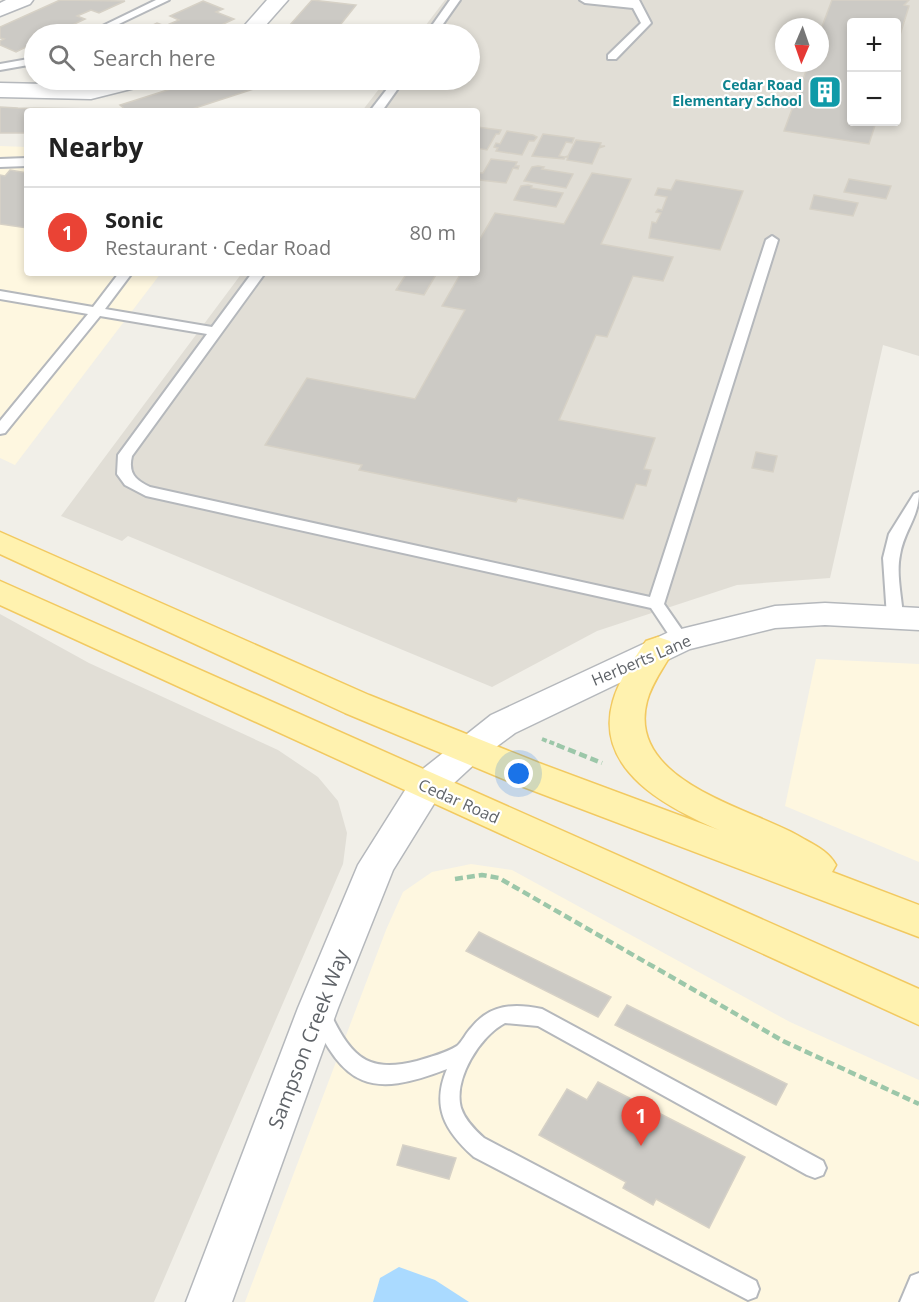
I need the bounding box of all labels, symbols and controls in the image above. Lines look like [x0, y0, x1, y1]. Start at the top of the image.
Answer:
north arrow [775, 18, 829, 72]
map controls [847, 18, 901, 126]
button: + [847, 18, 901, 72]
search box [24, 24, 480, 90]
icon: search [45, 41, 78, 74]
text: Search here [93, 42, 216, 72]
button: − [847, 72, 901, 126]
building icon: Cedar Road Elementary School [807, 74, 843, 110]
place label: Cedar Road Elementary School [672, 75, 802, 110]
text: Nearby [48, 129, 143, 165]
text: Sonic [105, 204, 163, 234]
text: 1 [62, 219, 73, 246]
text: 80 m [409, 219, 456, 246]
text: Restaurant · Cedar Road [105, 234, 331, 261]
street label: Herberts Lane [588, 629, 694, 691]
your location [504, 759, 533, 788]
street label: Cedar Road [415, 773, 503, 829]
street label: Sampson Creek Way [261, 944, 355, 1133]
pin: 1 [622, 1096, 660, 1146]

